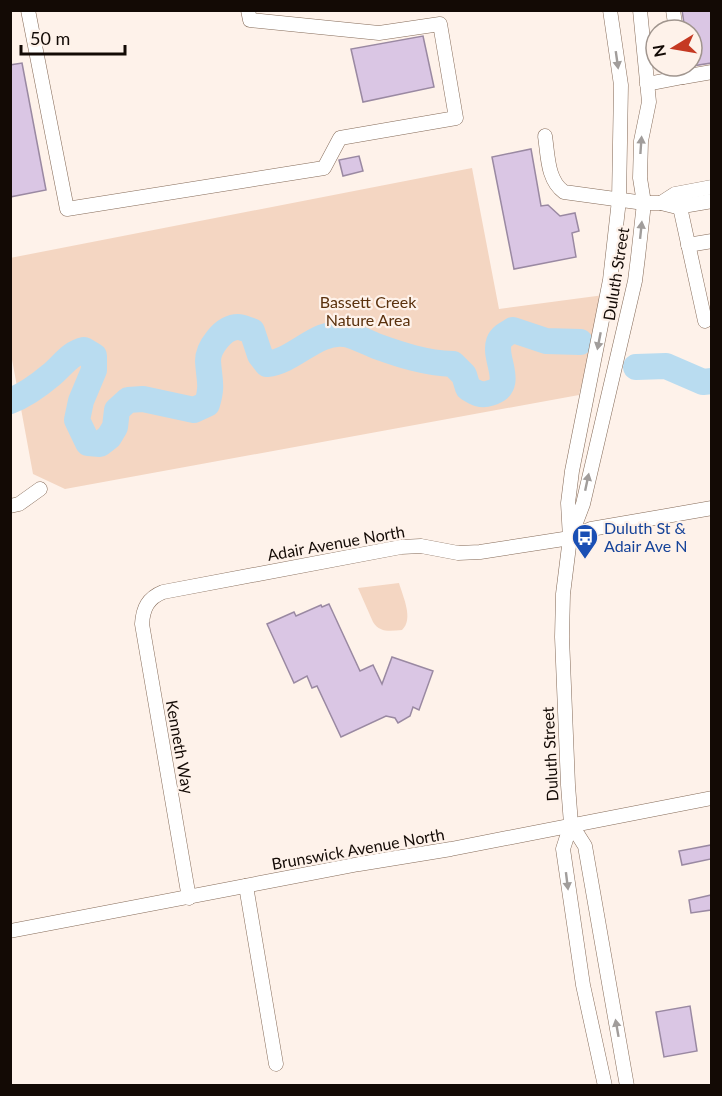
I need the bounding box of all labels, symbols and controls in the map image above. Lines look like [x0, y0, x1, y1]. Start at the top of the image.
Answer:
scale bar [21, 18, 124, 56]
north arrow [644, 18, 704, 78]
text: 50 m [30, 27, 70, 49]
text: N [648, 43, 669, 59]
one-way arrow [613, 51, 622, 70]
one-way arrow [637, 135, 646, 154]
one-way arrow [636, 221, 645, 240]
street label: Duluth Street [599, 225, 632, 322]
park label: Bassett Creek Nature Area [320, 292, 417, 329]
one-way arrow [594, 331, 603, 350]
one-way arrow [583, 473, 592, 492]
place label: Duluth St & Adair Ave N [604, 518, 687, 555]
street label: Adair Avenue North [266, 521, 406, 564]
bus stop icon: Duluth St & Adair Ave N [570, 522, 600, 560]
street label: Kenneth Way [163, 699, 198, 796]
street label: Duluth Street [538, 706, 561, 802]
street label: Brunswick Avenue North [270, 824, 446, 873]
one-way arrow [562, 871, 571, 890]
one-way arrow [613, 1018, 622, 1037]

